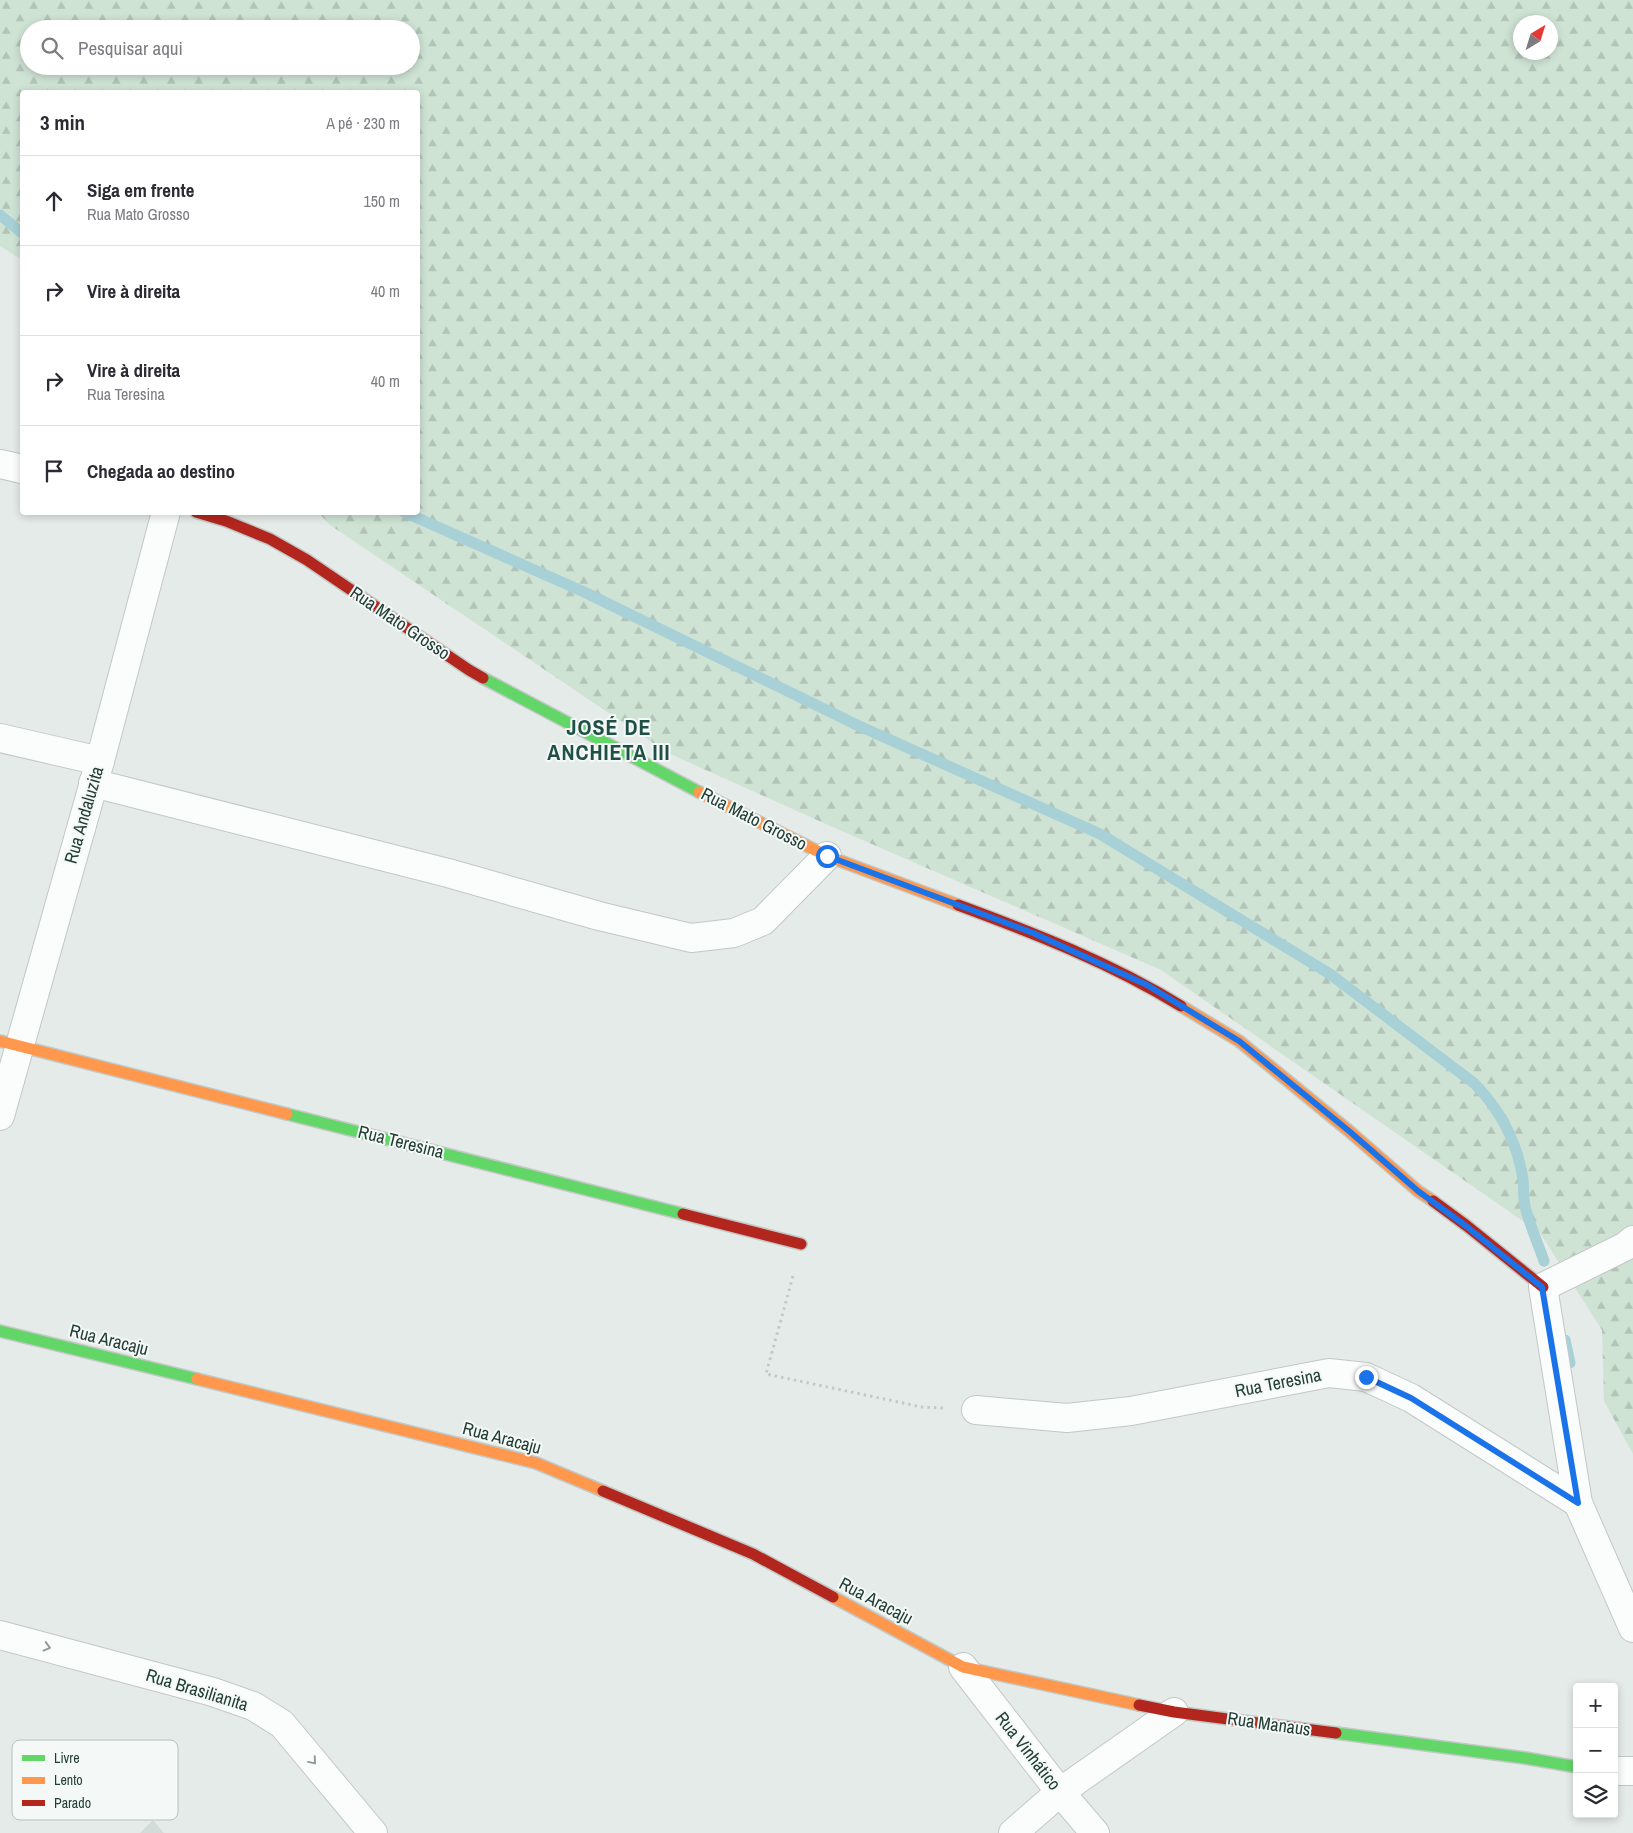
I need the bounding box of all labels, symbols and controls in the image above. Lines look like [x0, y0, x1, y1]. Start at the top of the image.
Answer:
north arrow [1513, 15, 1558, 60]
search box [20, 20, 420, 75]
icon: search [38, 34, 66, 62]
text: Pesquisar aqui [78, 35, 183, 61]
text: 3 min [40, 108, 85, 137]
text: A pé · 230 m [326, 112, 400, 134]
text: Siga em frente [87, 177, 194, 203]
icon: ahead [40, 187, 68, 215]
text: 150 m [364, 190, 400, 212]
text: Rua Mato Grosso [87, 203, 190, 225]
icon: right [40, 277, 68, 305]
text: Vire à direita [87, 278, 180, 304]
text: 40 m [371, 280, 400, 302]
text: Vire à direita [87, 357, 180, 383]
icon: right [40, 367, 68, 395]
text: 40 m [371, 370, 400, 392]
text: Rua Teresina [87, 383, 165, 405]
icon: arrive [40, 457, 68, 485]
text: Chegada ao destino [87, 458, 235, 484]
street label: Rua Mato Grosso [345, 580, 455, 665]
district label: JOSÉ DE ANCHIETA III [547, 712, 671, 767]
street label: Rua Andaluzita [58, 763, 109, 866]
street label: Rua Mato Grosso [697, 781, 811, 856]
route start [816, 845, 839, 868]
street label: Rua Teresina [356, 1119, 447, 1164]
street label: Rua Aracaju [67, 1318, 151, 1361]
street label: Rua Teresina [1233, 1362, 1323, 1403]
route end [1355, 1366, 1378, 1389]
street label: Rua Aracaju [460, 1415, 544, 1460]
street label: Rua Aracaju [835, 1571, 918, 1630]
one-way arrow [43, 1642, 51, 1652]
street label: Rua Brasilianita [143, 1662, 251, 1717]
map controls [1573, 1683, 1618, 1818]
button: + [1573, 1683, 1618, 1728]
street label: Rua Manaus [1226, 1705, 1312, 1742]
street label: Rua Vinhático [990, 1706, 1067, 1795]
button: − [1573, 1728, 1618, 1773]
legend [12, 1740, 178, 1820]
text: Livre [54, 1749, 80, 1767]
one-way arrow [307, 1756, 316, 1765]
text: Lento [54, 1771, 83, 1789]
button: layers [1573, 1773, 1618, 1818]
text: Parado [54, 1794, 91, 1812]

